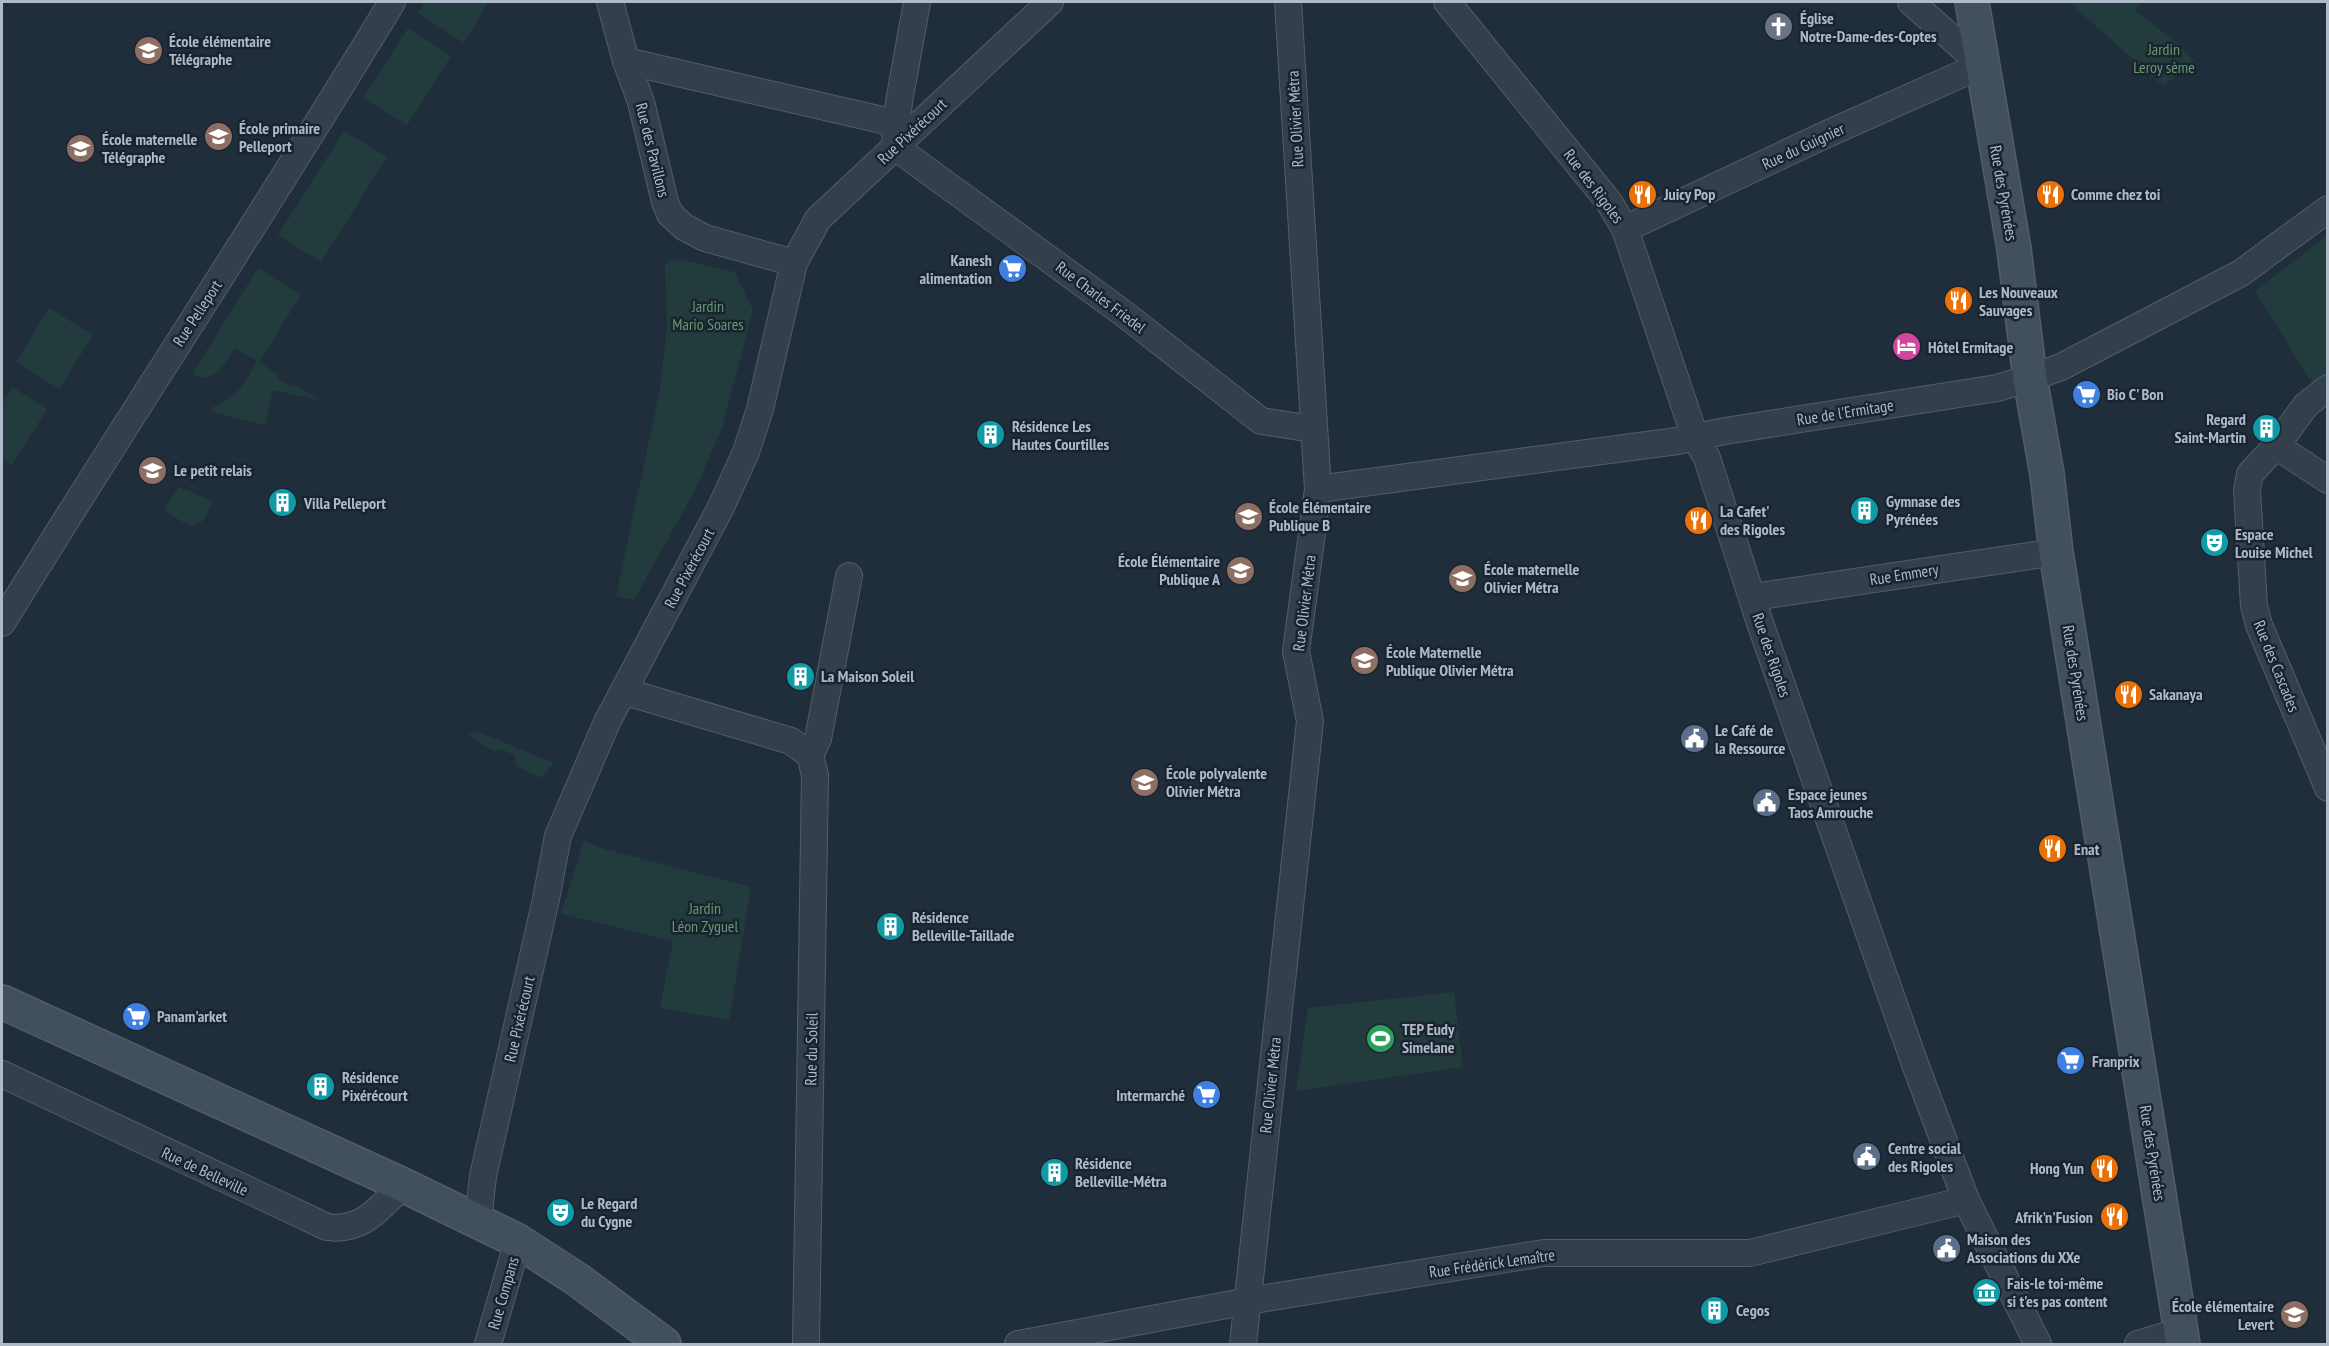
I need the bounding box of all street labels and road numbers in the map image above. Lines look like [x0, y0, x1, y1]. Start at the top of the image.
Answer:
street label: Rue Olivier Métra [1282, 70, 1308, 168]
street label: Rue Pixérécourt [873, 93, 951, 168]
street label: Rue des Pavillons [632, 101, 674, 199]
street label: Rue du Guignier [1759, 118, 1848, 174]
street label: Rue des Pyrénées [1986, 144, 2022, 242]
street label: Rue des Rigoles [1560, 145, 1628, 227]
street label: Rue Charles Friedel [1052, 257, 1150, 337]
street label: Rue Pelleport [168, 276, 226, 350]
street label: Rue de l'Ermitage [1795, 394, 1895, 430]
street label: Rue Pixérécourt [660, 524, 719, 611]
street label: Rue Olivier Métra [1288, 554, 1320, 652]
street label: Rue Emmery [1868, 559, 1940, 589]
street label: Rue des Rigoles [1748, 610, 1796, 700]
street label: Rue des Cascades [2250, 617, 2304, 715]
street label: Rue des Pyrénées [2059, 624, 2093, 722]
street label: Rue Pixérécourt [499, 974, 539, 1064]
street label: Rue du Soleil [800, 1012, 822, 1086]
street label: Rue Olivier Métra [1255, 1036, 1285, 1134]
street label: Rue des Pyrénées [2136, 1104, 2170, 1202]
street label: Rue de Belleville [159, 1142, 251, 1200]
street label: Rue Frédérick Lemaître [1428, 1244, 1556, 1282]
street label: Rue Compans [483, 1254, 523, 1332]

